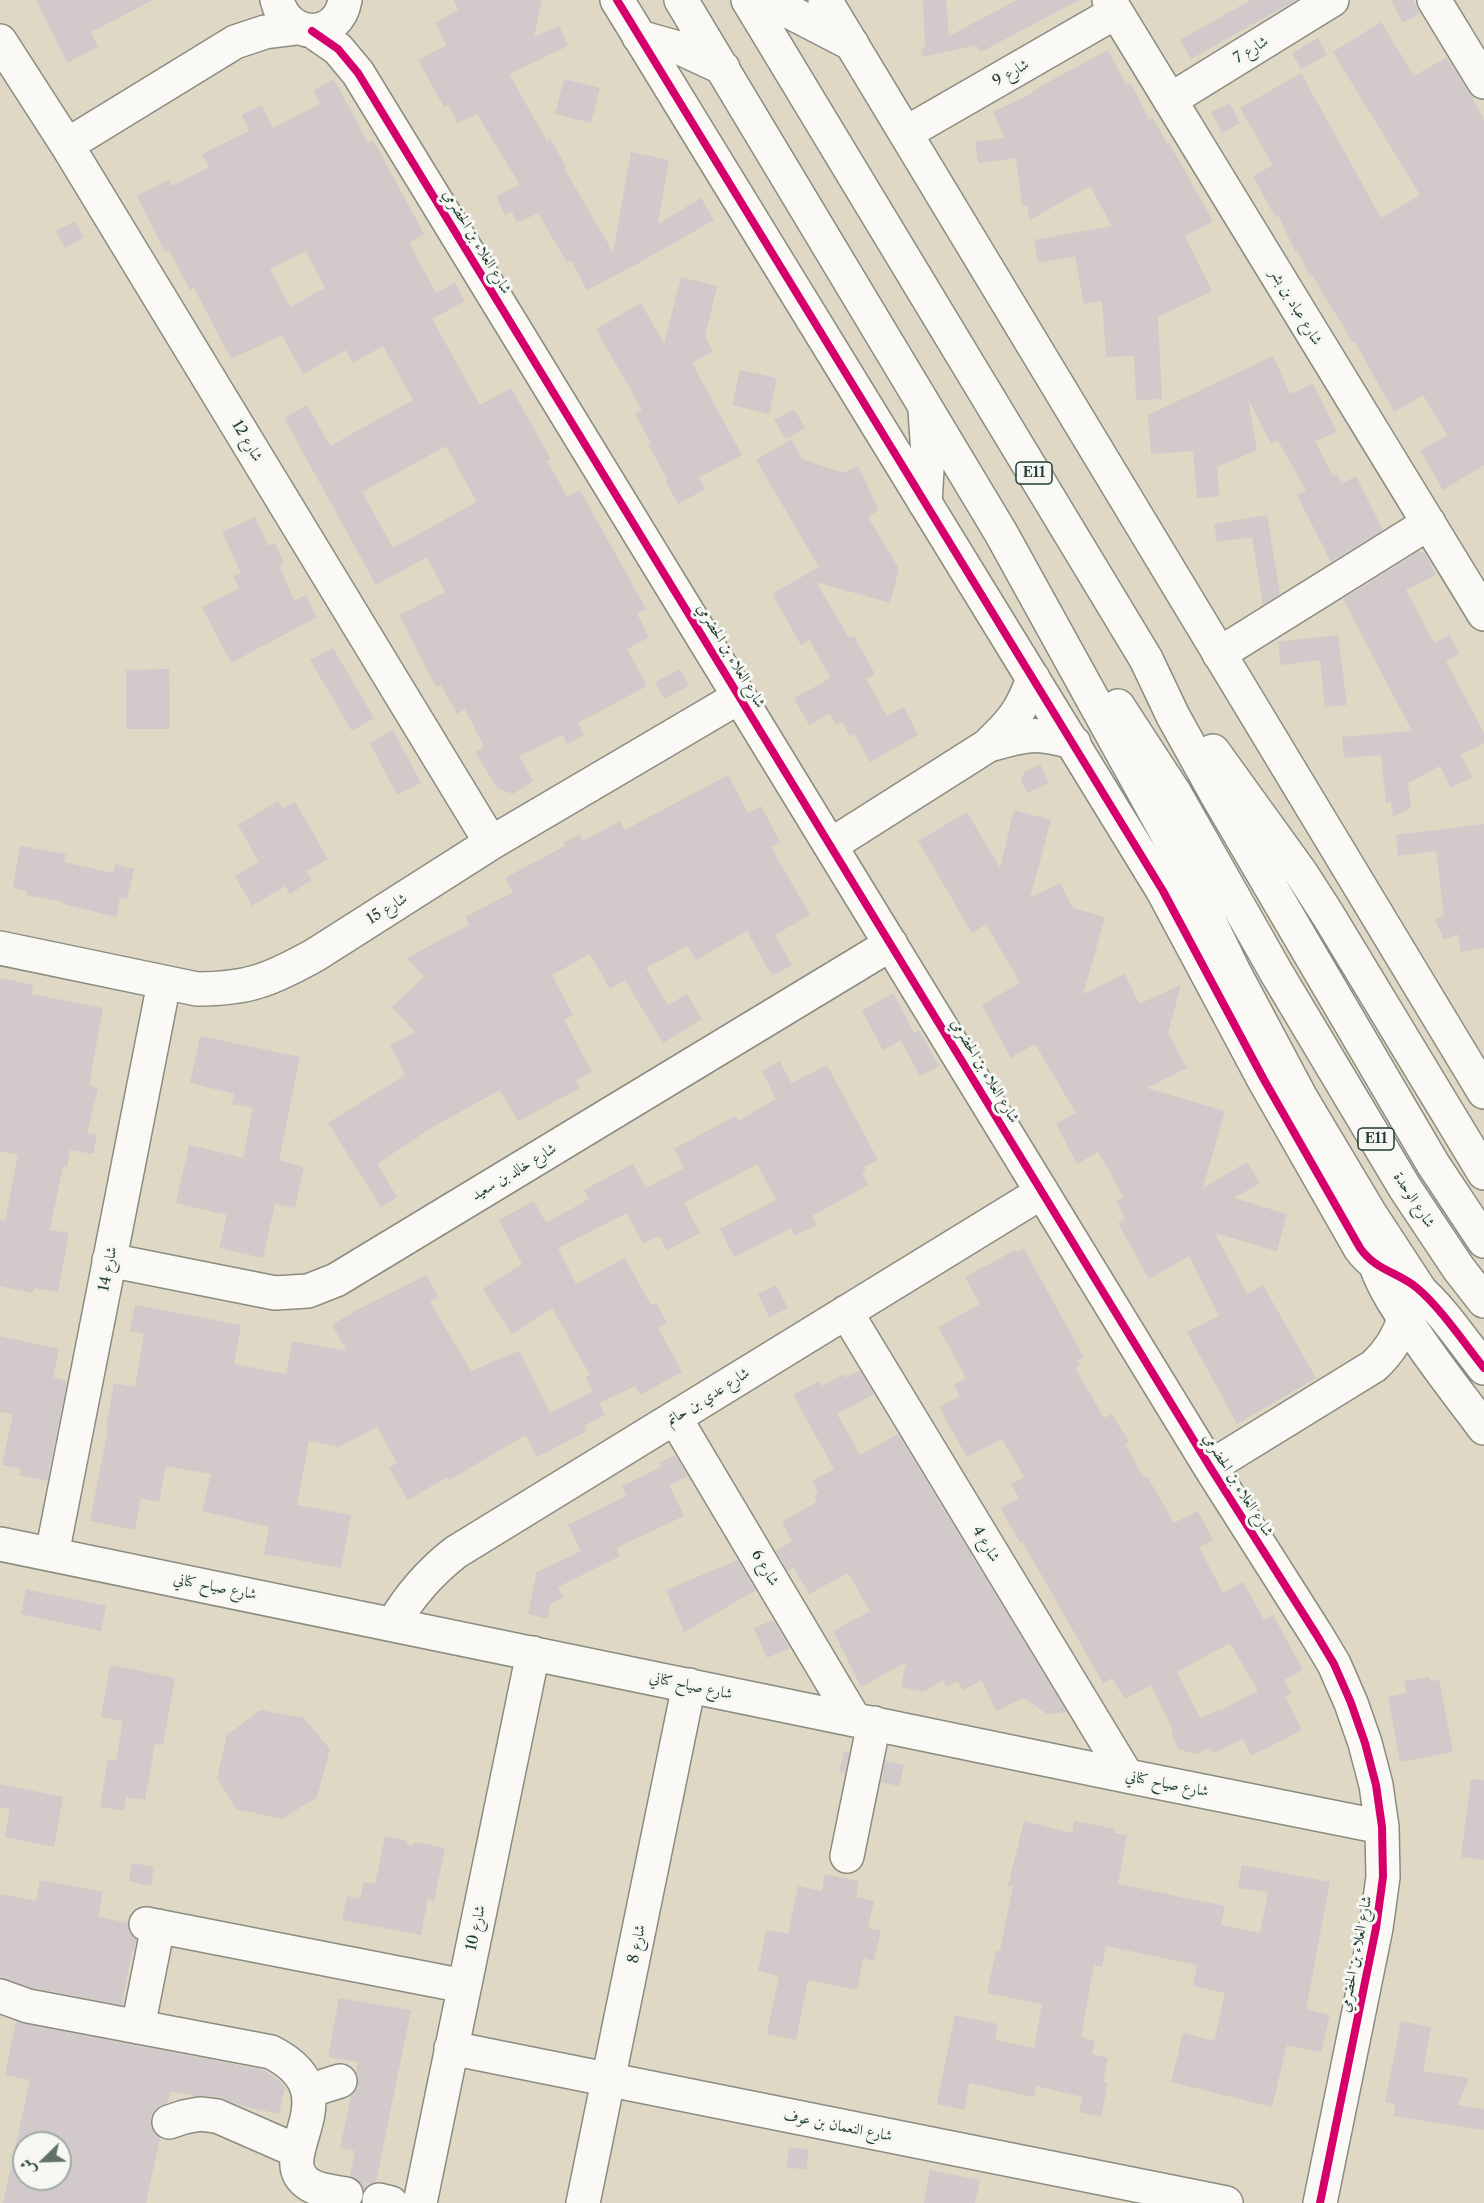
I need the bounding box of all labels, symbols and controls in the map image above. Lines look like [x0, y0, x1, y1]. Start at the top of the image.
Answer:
street label: شارع 7 [1230, 32, 1272, 68]
street label: شارع 9 [990, 55, 1032, 91]
street label: شارع العلاء بن الحضرمي [439, 187, 515, 297]
street label: شارع عباد بن بشر [1266, 265, 1326, 349]
street label: شارع 12 [228, 417, 266, 465]
road number: E11 [1016, 462, 1052, 484]
street label: شارع العلاء بن الحضرمي [693, 601, 769, 711]
street label: شارع 15 [363, 890, 411, 928]
street label: شارع العلاء بن الحضرمي [947, 1016, 1023, 1126]
road number: E11 [1358, 1128, 1394, 1150]
street label: شارع خالد بن سعيد [468, 1140, 560, 1204]
street label: شارع الوحدة [1389, 1169, 1439, 1231]
street label: شارع 14 [95, 1245, 121, 1293]
street label: شارع عدي بن حاتم [663, 1364, 753, 1430]
street label: شارع العلاء بن الحضرمي [1199, 1430, 1277, 1540]
street label: شارع 4 [968, 1523, 1004, 1565]
street label: شارع 6 [747, 1547, 783, 1589]
street label: شارع صياح كناني [172, 1570, 258, 1604]
street label: شارع صياح كناني [648, 1668, 734, 1704]
street label: شارع صياح كناني [1124, 1767, 1210, 1801]
street label: شارع العلاء بن الحضرمي [1336, 1894, 1376, 2014]
street label: شارع 10 [462, 1904, 490, 1952]
street label: شارع 8 [624, 1923, 650, 1965]
street label: شارع النعمان بن عوف [782, 2107, 894, 2145]
north arrow [12, 2131, 72, 2191]
text: ش [15, 2156, 40, 2178]

